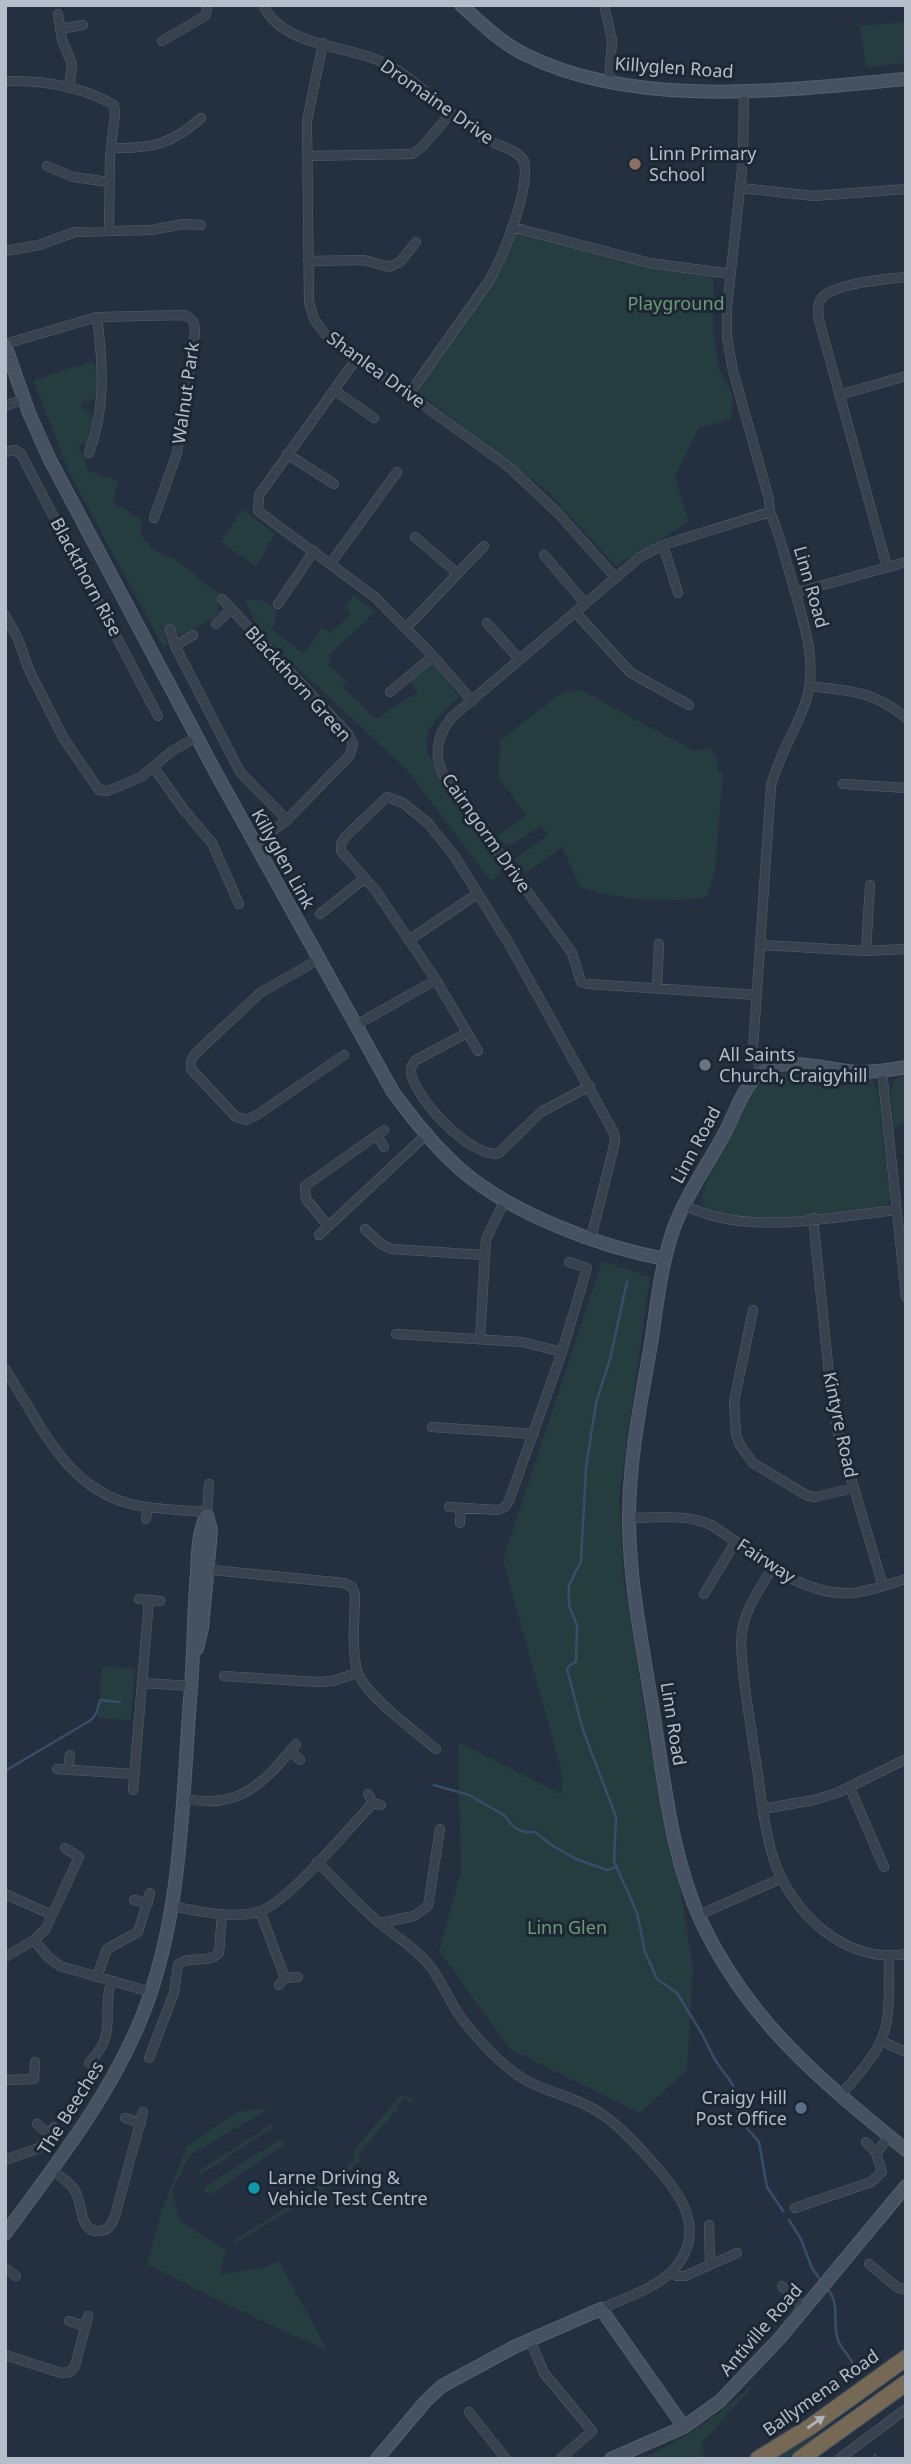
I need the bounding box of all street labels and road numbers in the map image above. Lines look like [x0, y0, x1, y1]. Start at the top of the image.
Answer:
street label: Killyglen Road [614, 51, 734, 83]
street label: Dromaine Drive [376, 53, 499, 149]
street label: Shanlea Drive [322, 325, 431, 413]
street label: Walnut Park [166, 340, 204, 445]
street label: Blackthorn Rise [46, 513, 128, 640]
street label: Linn Road [789, 543, 835, 631]
street label: Blackthorn Green [240, 620, 357, 746]
street label: Cairngorm Drive [437, 768, 537, 897]
street label: Killyglen Link [247, 804, 321, 913]
street label: Linn Road [665, 1102, 725, 1187]
street label: Kintyre Road [818, 1370, 864, 1480]
street label: Fairway [733, 1532, 801, 1588]
street label: Linn Road [656, 1680, 692, 1767]
street label: The Beeches [32, 2056, 109, 2159]
street label: Antiville Road [713, 2278, 807, 2381]
street label: Ballymena Road [758, 2343, 883, 2441]

